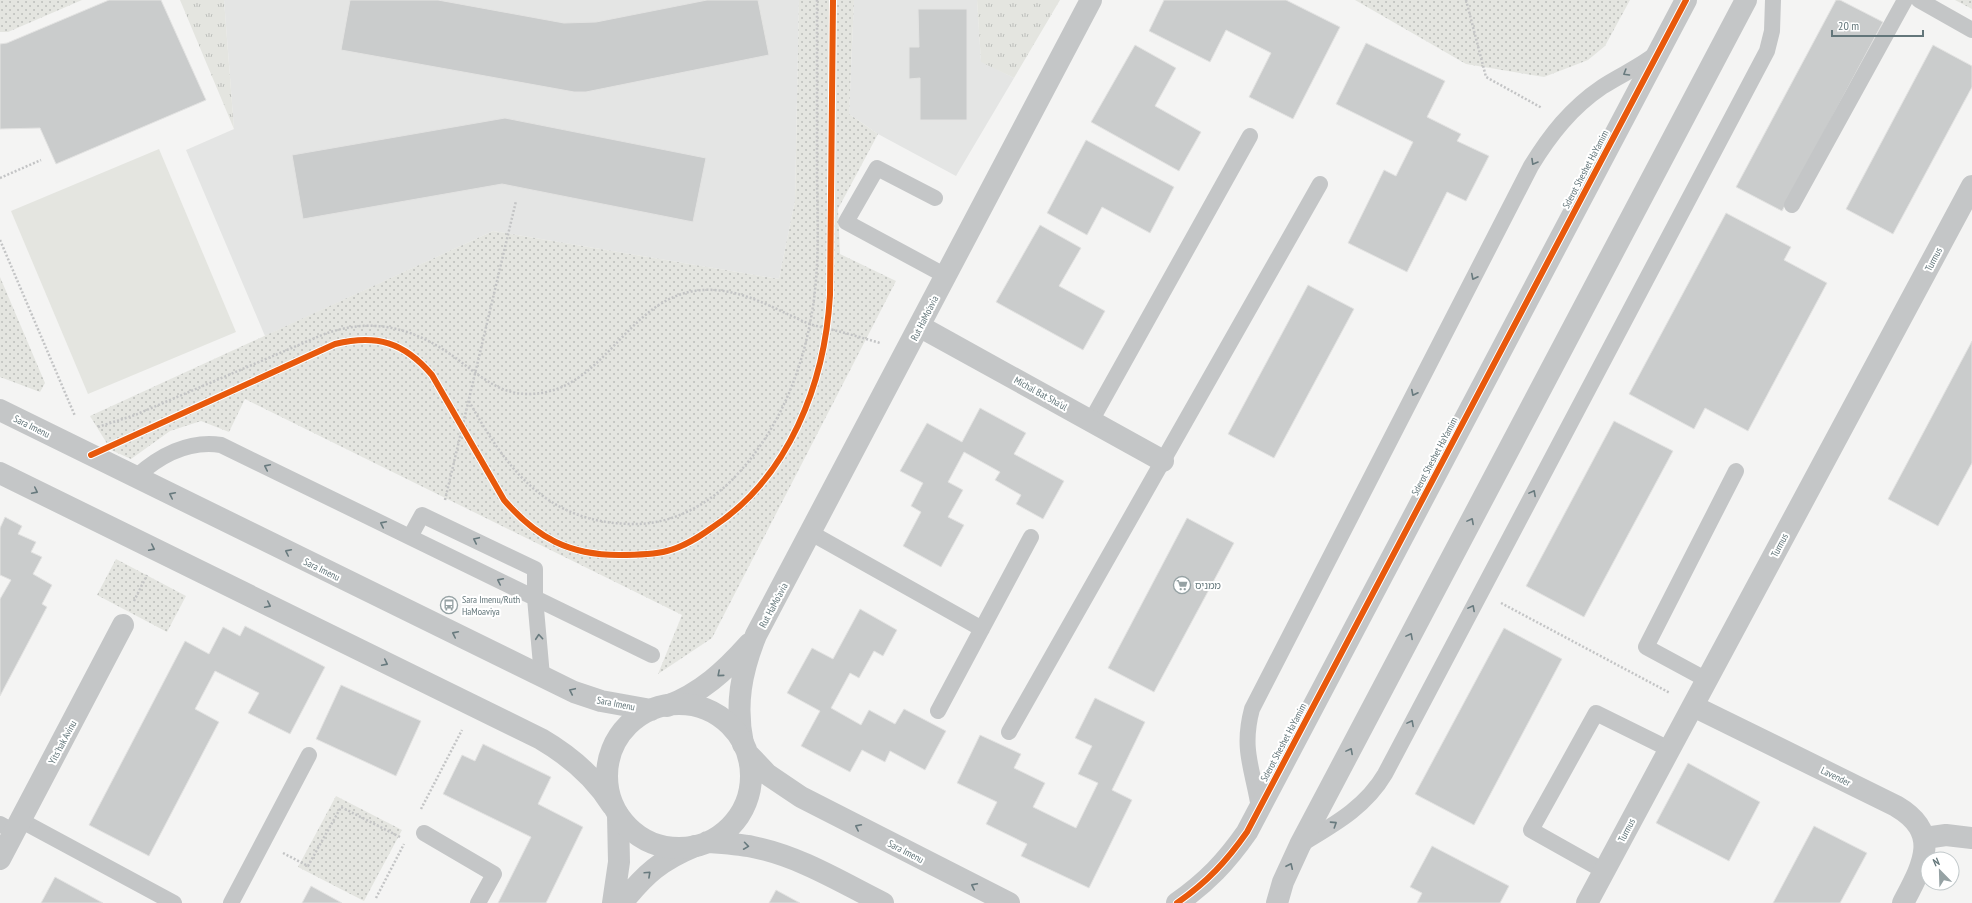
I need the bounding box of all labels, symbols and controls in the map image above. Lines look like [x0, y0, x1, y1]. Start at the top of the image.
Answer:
scale bar [1832, 12, 1923, 38]
text: 20 m [1838, 18, 1859, 33]
one-way arrow [1623, 69, 1630, 76]
street label: Sderot Sheshet HaYamim [1559, 128, 1612, 211]
one-way arrow [1531, 158, 1538, 165]
street label: Turmus [1922, 245, 1945, 273]
one-way arrow [1471, 273, 1479, 281]
street label: Rut HaMo'avia [908, 293, 941, 343]
street label: Michal Bat Sha'ul [1012, 373, 1070, 414]
one-way arrow [1412, 389, 1419, 396]
street label: Sara Imenu [11, 412, 52, 441]
street label: Sderot Sheshet HaYamim [1408, 415, 1461, 498]
one-way arrow [263, 464, 271, 472]
one-way arrow [31, 486, 38, 493]
one-way arrow [1528, 490, 1536, 498]
one-way arrow [168, 492, 176, 500]
one-way arrow [1466, 518, 1474, 525]
one-way arrow [380, 521, 388, 529]
street label: Turmus [1768, 531, 1791, 559]
one-way arrow [473, 537, 480, 545]
one-way arrow [147, 543, 155, 551]
one-way arrow [285, 549, 293, 557]
street label: Sara Imenu [301, 555, 342, 584]
supermarket icon: ממניס [1172, 575, 1192, 595]
one-way arrow [497, 578, 505, 586]
place label: ממניס [1195, 579, 1221, 592]
street label: Rut HaMo'avia [756, 581, 791, 630]
place label: Sara Imenu/Ruth HaMoaviya [462, 593, 520, 618]
bus stop icon: Sara Imenu/Ruth HaMoaviya [439, 595, 459, 615]
one-way arrow [264, 600, 272, 608]
one-way arrow [1467, 605, 1475, 613]
one-way arrow [452, 631, 460, 639]
one-way arrow [1406, 633, 1413, 640]
one-way arrow [534, 634, 543, 640]
one-way arrow [381, 658, 388, 665]
one-way arrow [717, 669, 725, 677]
one-way arrow [569, 688, 577, 696]
street label: Sara Imenu [596, 693, 636, 714]
street label: Sderot Sheshet HaYamim [1257, 701, 1310, 784]
street label: Yits'hak Avinu [45, 718, 79, 766]
one-way arrow [1407, 720, 1414, 727]
one-way arrow [1345, 748, 1352, 755]
street label: Lavender [1819, 764, 1853, 789]
street label: Turmus [1615, 816, 1638, 844]
one-way arrow [1330, 822, 1337, 829]
one-way arrow [855, 824, 862, 832]
street label: Sara Imenu [886, 837, 926, 866]
one-way arrow [742, 841, 749, 850]
north arrow [1920, 851, 1960, 891]
text: N [1931, 854, 1942, 869]
one-way arrow [1285, 863, 1293, 871]
one-way arrow [643, 871, 651, 879]
one-way arrow [971, 883, 979, 890]

